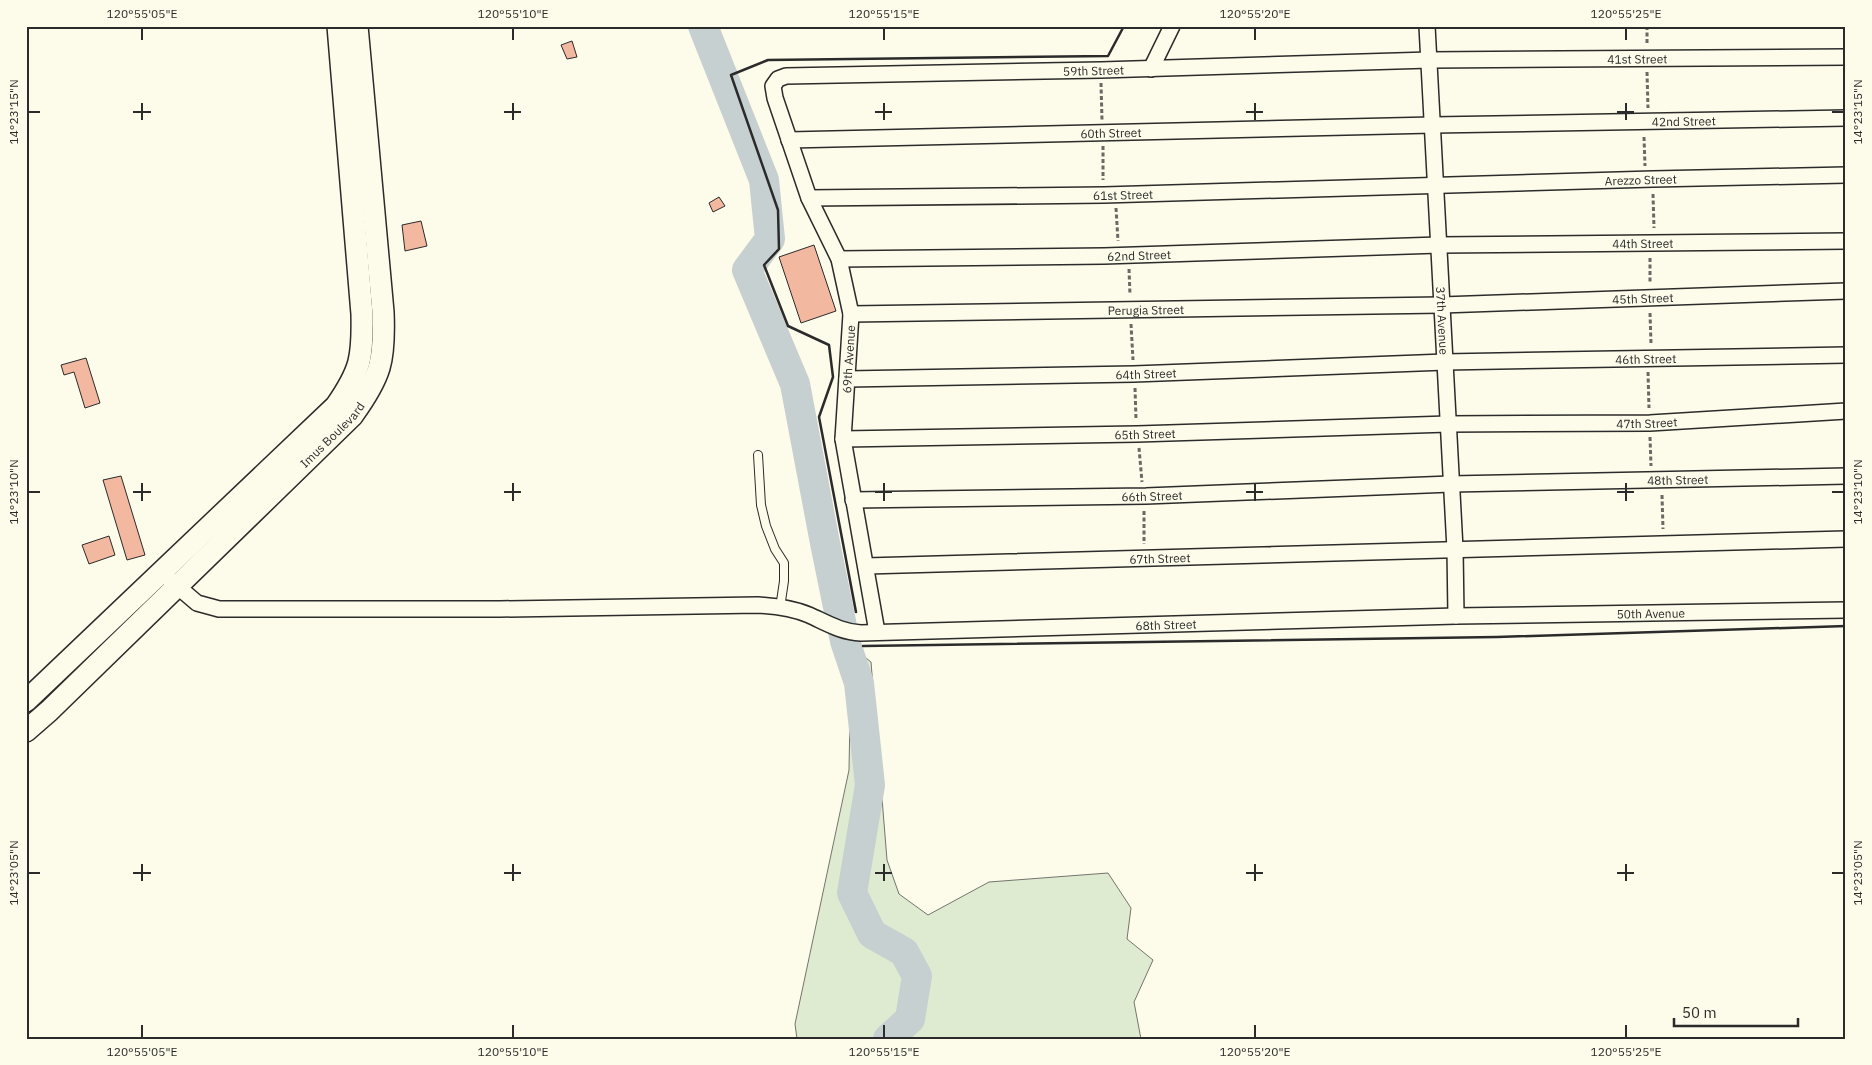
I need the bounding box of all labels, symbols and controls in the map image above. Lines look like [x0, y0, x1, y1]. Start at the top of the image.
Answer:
text: 120°55'05"E [107, 6, 177, 21]
text: 120°55'10"E [478, 6, 548, 21]
text: 120°55'15"E [849, 6, 919, 21]
text: 120°55'20"E [1220, 6, 1290, 21]
text: 120°55'25"E [1591, 6, 1661, 21]
street label: 41st Street [1607, 51, 1668, 66]
street label: 59th Street [1063, 62, 1124, 78]
text: 14°23'15"N [6, 79, 21, 145]
text: 14°23'15"N [1850, 79, 1865, 145]
street label: 42nd Street [1652, 113, 1716, 129]
street label: 60th Street [1080, 124, 1142, 141]
street label: Arezzo Street [1604, 171, 1677, 188]
street label: 61st Street [1093, 186, 1153, 203]
street label: 44th Street [1612, 235, 1673, 251]
street label: 62nd Street [1107, 246, 1171, 263]
street label: 37th Avenue [1433, 286, 1452, 356]
street label: 45th Street [1612, 289, 1674, 307]
street label: Perugia Street [1108, 301, 1184, 318]
street label: 69th Avenue [838, 324, 858, 394]
street label: 46th Street [1615, 350, 1676, 367]
street label: 64th Street [1115, 365, 1177, 382]
street label: Imus Boulevard [297, 399, 367, 470]
street label: 47th Street [1616, 414, 1678, 431]
street label: 65th Street [1114, 425, 1176, 442]
text: 14°23'10"N [6, 459, 21, 525]
text: 14°23'10"N [1850, 459, 1865, 525]
street label: 48th Street [1647, 471, 1708, 488]
street label: 66th Street [1121, 487, 1183, 504]
street label: 67th Street [1129, 550, 1191, 566]
street label: 50th Avenue [1616, 605, 1686, 621]
street label: 68th Street [1135, 616, 1197, 633]
text: 14°23'05"N [6, 840, 21, 906]
text: 14°23'05"N [1850, 840, 1865, 906]
scale bar [1674, 995, 1798, 1027]
text: 50 m [1682, 1003, 1717, 1022]
text: 120°55'05"E [107, 1044, 177, 1059]
text: 120°55'10"E [478, 1044, 548, 1059]
text: 120°55'15"E [849, 1044, 919, 1059]
text: 120°55'20"E [1220, 1044, 1290, 1059]
text: 120°55'25"E [1591, 1044, 1661, 1059]

